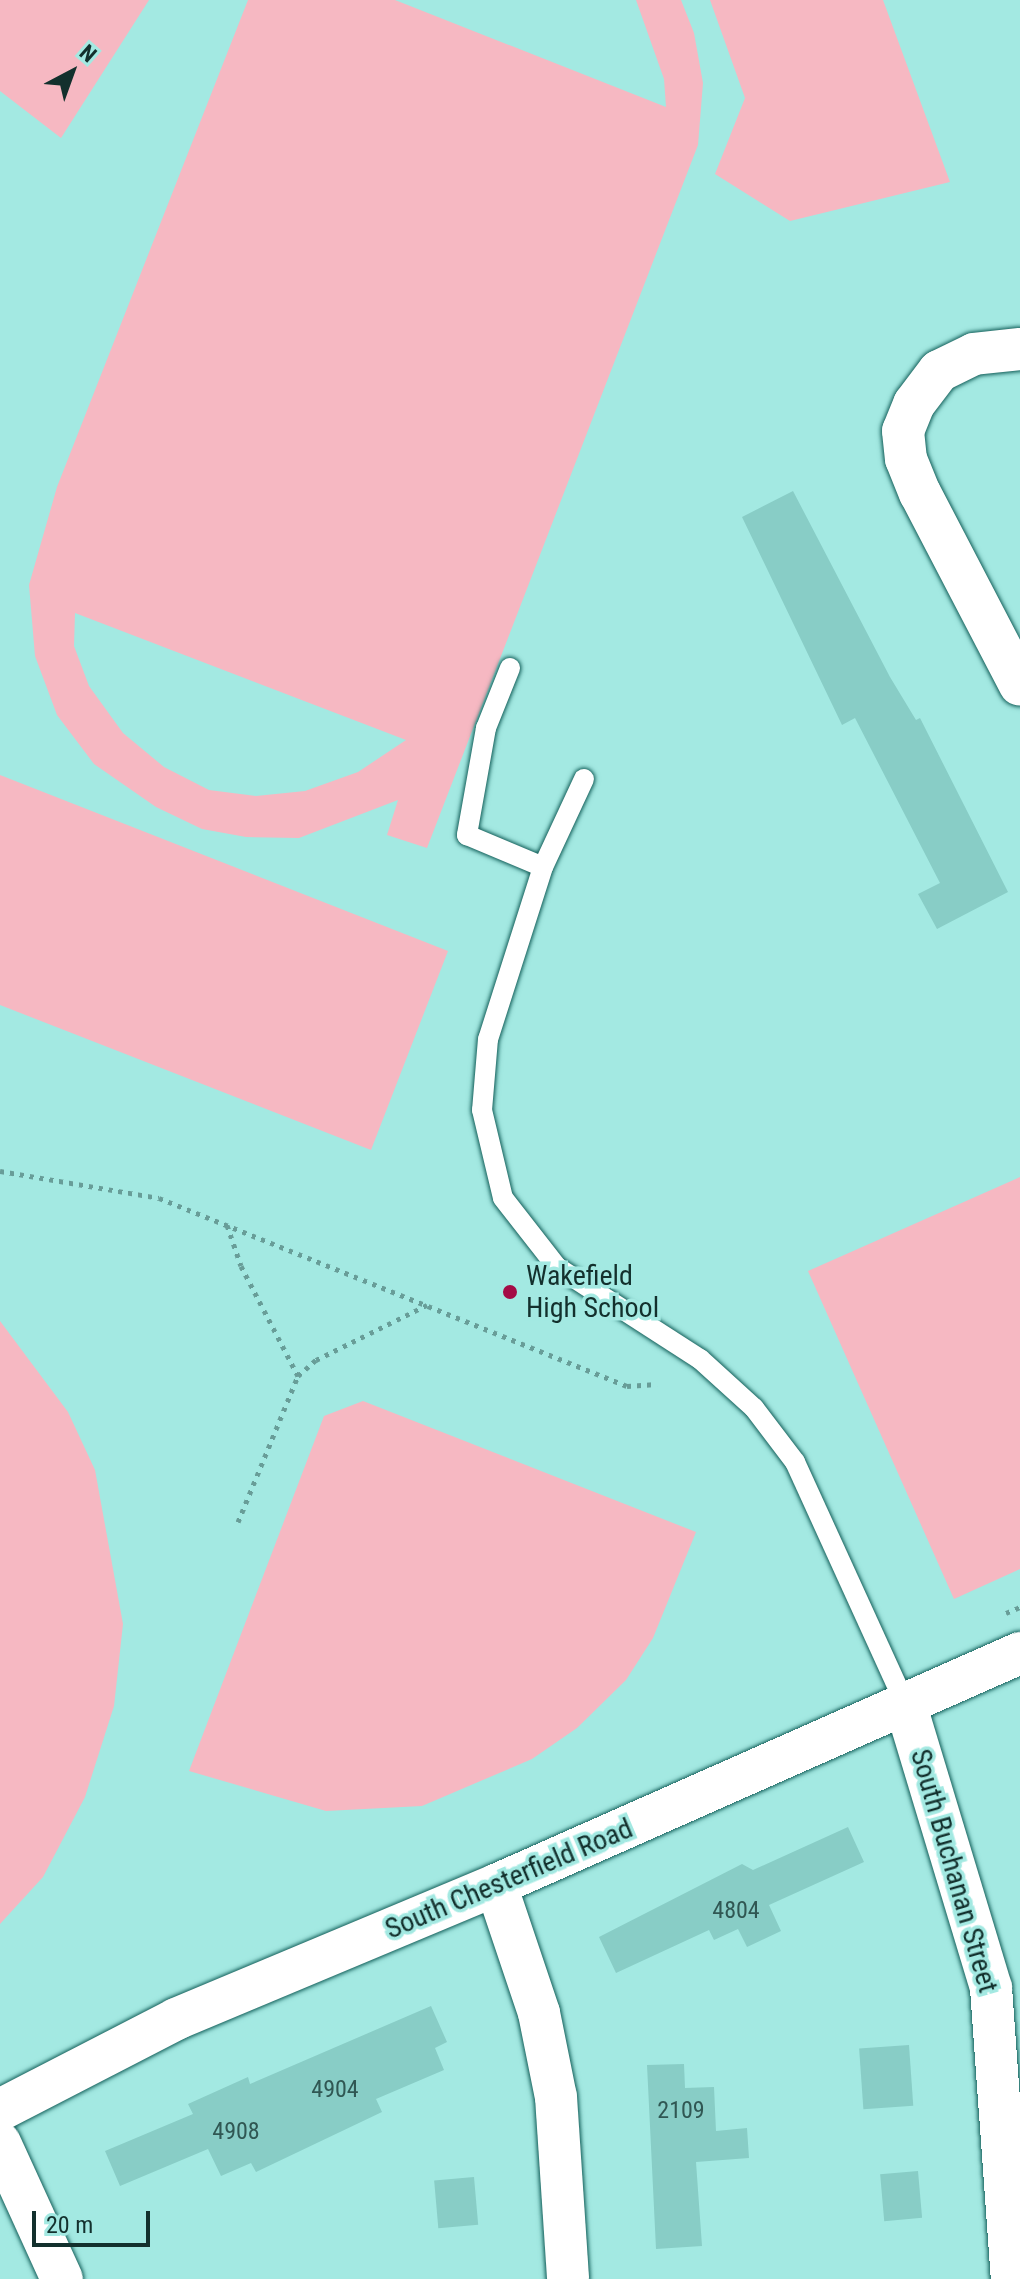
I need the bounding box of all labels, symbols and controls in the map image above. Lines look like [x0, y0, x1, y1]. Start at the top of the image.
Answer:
north arrow [32, 32, 112, 112]
text: N [75, 40, 101, 67]
place label: Wakefield High School [526, 1259, 659, 1325]
marker: Wakefield High School [501, 1283, 519, 1301]
street label: South Buchanan Street [903, 1745, 1005, 1997]
street label: South Chesterfield Road [380, 1812, 638, 1946]
house number: 4804 [712, 1897, 760, 1925]
house number: 4904 [311, 2076, 359, 2104]
house number: 2109 [657, 2097, 705, 2125]
house number: 4908 [212, 2118, 260, 2146]
scale bar [36, 2195, 154, 2245]
text: 20 m [46, 2211, 93, 2239]

